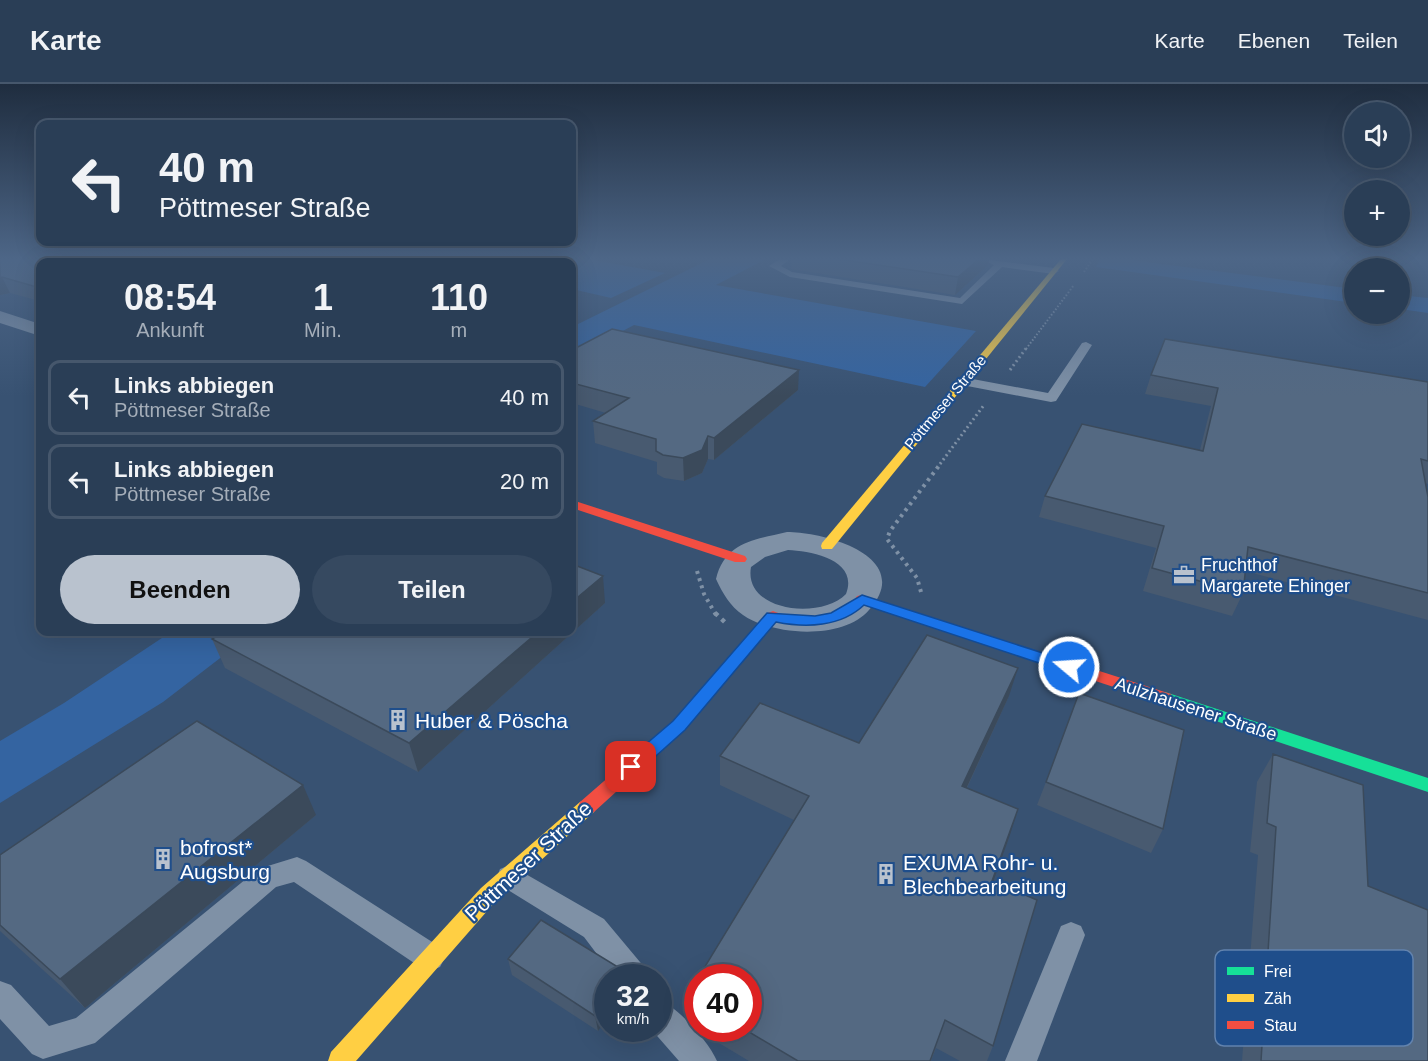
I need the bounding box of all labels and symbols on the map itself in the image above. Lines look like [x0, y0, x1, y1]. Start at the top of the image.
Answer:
street label: Pöttmeser Straße [901, 352, 989, 452]
place label: Fruchthof Margarete Ehinger [1201, 555, 1350, 596]
office icon: Fruchthof Margarete Ehinger [1172, 563, 1196, 587]
position arrow [1037, 635, 1101, 699]
street label: Aulzhausener Straße [1113, 673, 1279, 745]
building icon: Huber & Pöscha [386, 708, 410, 732]
place label: Huber & Pöscha [415, 709, 568, 732]
pin [605, 741, 656, 792]
street label: Pöttmeser Straße [460, 796, 596, 926]
place label: bofrost* Augsburg [180, 836, 270, 883]
building icon: bofrost* Augsburg [151, 847, 175, 871]
place label: EXUMA Rohr- u. Blechbearbeitung [903, 851, 1066, 898]
building icon: EXUMA Rohr- u. Blechbearbeitung [874, 862, 898, 886]
legend [1215, 950, 1413, 1046]
text: Frei [1264, 963, 1292, 980]
speed limit sign: 40 [684, 964, 762, 1042]
text: Zäh [1264, 990, 1292, 1007]
text: Stau [1264, 1017, 1297, 1034]

